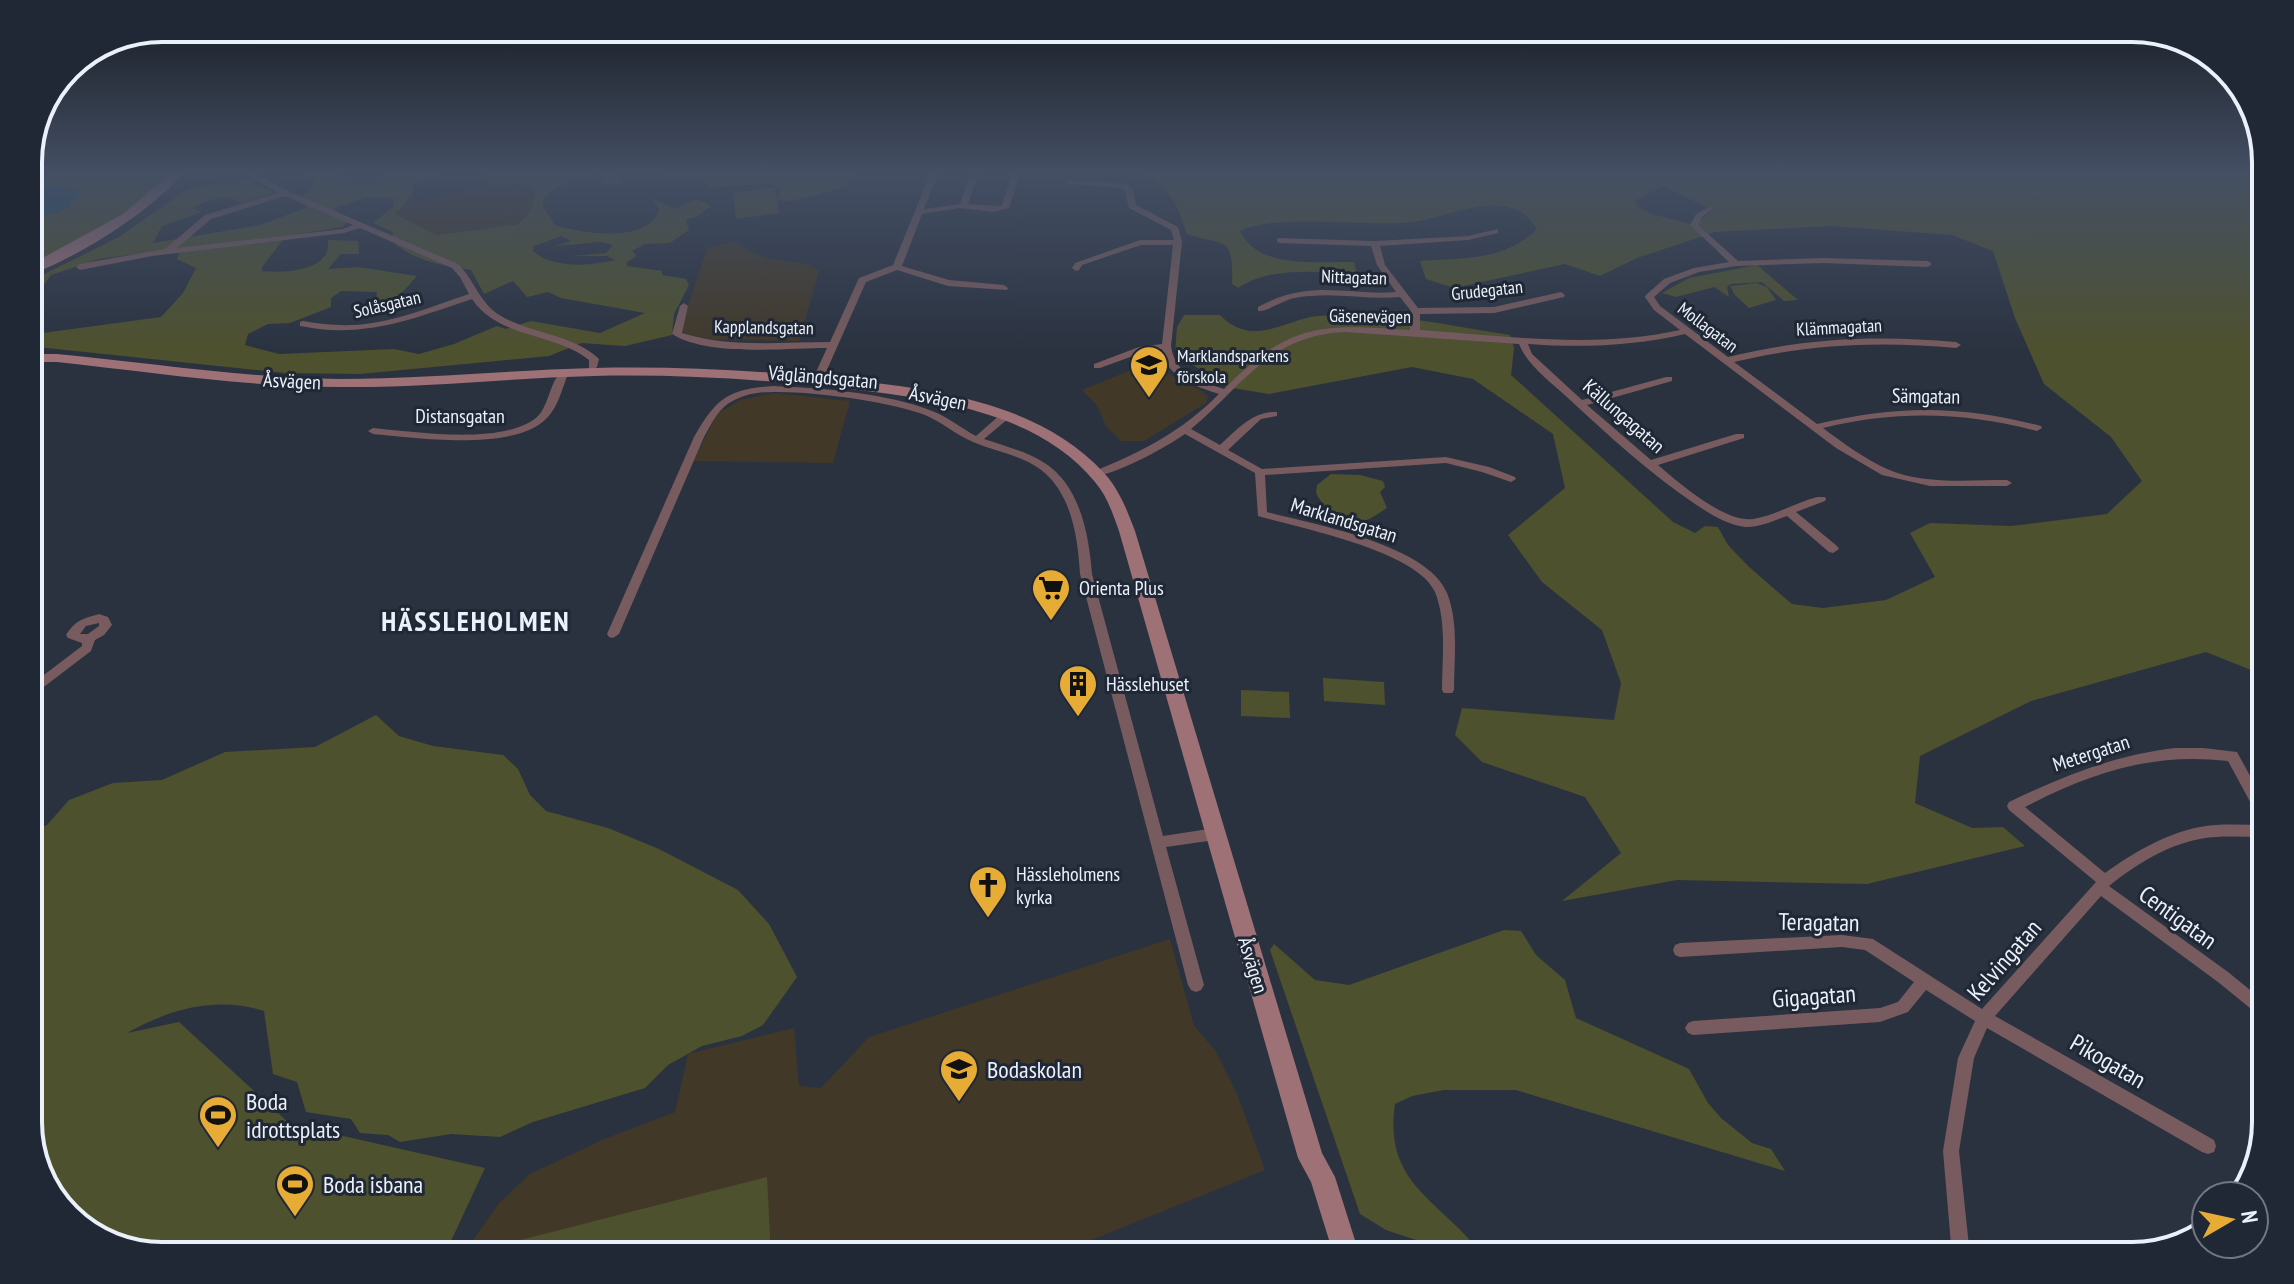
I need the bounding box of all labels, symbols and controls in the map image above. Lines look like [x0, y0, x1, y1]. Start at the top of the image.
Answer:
street label: Nittagatan [1321, 264, 1387, 290]
street label: Grudegatan [1450, 275, 1524, 305]
street label: Solåsgatan [351, 285, 423, 323]
street label: Mollagatan [1673, 297, 1743, 357]
street label: Gäsenevägen [1329, 304, 1411, 328]
street label: Klämmagatan [1795, 313, 1883, 341]
street label: Kapplandsgatan [714, 315, 814, 339]
school or university icon: Marklandsparkens förskola [1128, 344, 1170, 399]
place label: Marklandsparkens förskola [1177, 344, 1289, 388]
street label: Våglängdsgatan [766, 359, 879, 395]
street label: Åsvägen [263, 367, 321, 395]
street label: Källungagatan [1578, 373, 1670, 459]
street label: Åsvägen [907, 380, 969, 416]
street label: Sämgatan [1892, 382, 1960, 410]
street label: Distansgatan [415, 403, 505, 429]
street label: Marklandsgatan [1288, 492, 1400, 548]
supermarket icon: Orienta Plus [1030, 567, 1072, 622]
place label: Orienta Plus [1079, 575, 1164, 601]
district label: HÄSSLEHOLMEN [381, 602, 571, 639]
building icon: Hässlehuset [1057, 663, 1099, 718]
place label: Hässlehuset [1106, 671, 1190, 697]
street label: Metergatan [2049, 728, 2133, 778]
place label: Hässleholmens kyrka [1016, 861, 1120, 910]
church icon: Hässleholmens kyrka [967, 864, 1009, 919]
street label: Centigatan [2133, 878, 2223, 956]
street label: Teragatan [1778, 906, 1860, 938]
street label: Kelvingatan [1960, 913, 2048, 1007]
street label: Åsvägen [1232, 934, 1274, 996]
street label: Gigagatan [1771, 978, 1857, 1014]
street label: Pikogatan [2065, 1027, 2151, 1095]
school or university icon: Bodaskolan [938, 1048, 980, 1103]
place label: Bodaskolan [987, 1054, 1082, 1085]
place label: Boda idrottsplats [246, 1086, 340, 1145]
sports icon: Boda idrottsplats [197, 1094, 239, 1149]
sports icon: Boda isbana [274, 1163, 316, 1218]
place label: Boda isbana [323, 1169, 423, 1200]
north arrow [2190, 1180, 2270, 1260]
text: N [2235, 1209, 2265, 1225]

